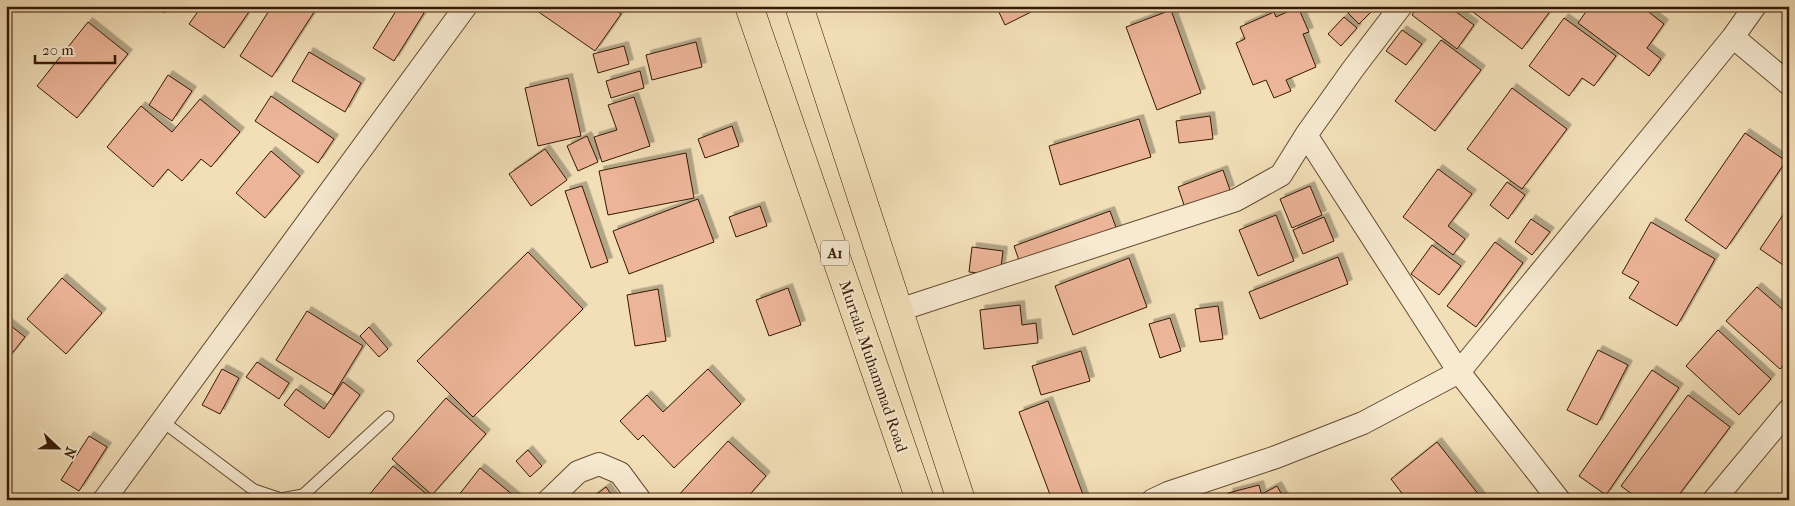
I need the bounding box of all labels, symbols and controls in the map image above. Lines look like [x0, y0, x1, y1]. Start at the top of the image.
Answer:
scale bar [35, 32, 115, 64]
text: 20 m [42, 41, 74, 59]
road number: A1 [821, 240, 849, 266]
street label: Murtala Muhammad Road [835, 278, 912, 455]
north arrow [32, 424, 82, 474]
text: N [60, 445, 79, 461]

